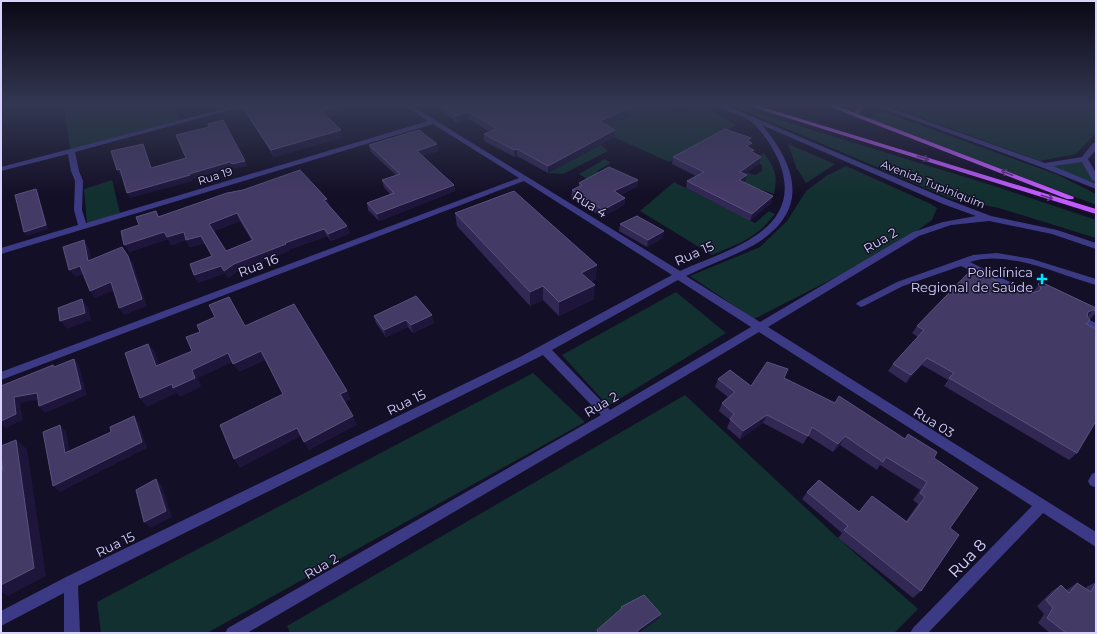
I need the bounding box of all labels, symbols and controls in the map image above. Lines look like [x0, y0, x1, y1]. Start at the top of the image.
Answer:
one-way arrow [916, 155, 929, 162]
street label: Avenida Tupiniquim [879, 157, 987, 211]
street label: Rua 19 [196, 164, 234, 188]
one-way arrow [1002, 169, 1014, 177]
street label: Rua 4 [570, 187, 611, 221]
one-way arrow [1041, 194, 1054, 201]
street label: Rua 2 [860, 224, 900, 256]
street label: Rua 15 [672, 237, 716, 269]
street label: Rua 16 [236, 250, 280, 280]
place label: Policlínica Regional de Saúde [911, 264, 1033, 295]
marker: Policlínica Regional de Saúde [1036, 273, 1048, 285]
street label: Rua 15 [384, 386, 428, 418]
street label: Rua 2 [581, 388, 621, 420]
street label: Rua 03 [911, 403, 957, 441]
street label: Rua 15 [93, 528, 137, 560]
street label: Rua 8 [944, 535, 990, 582]
street label: Rua 2 [301, 550, 341, 582]

